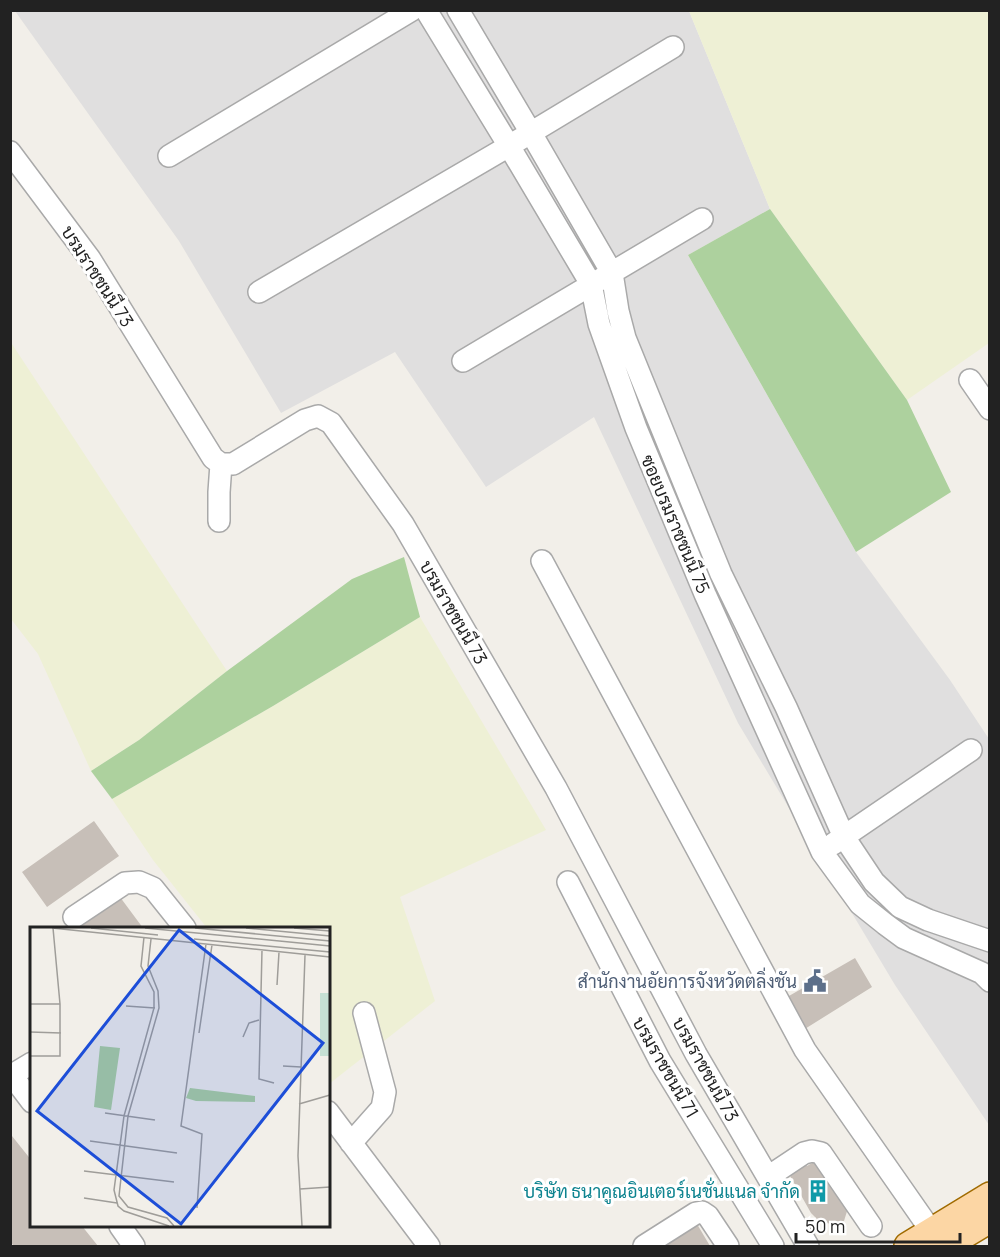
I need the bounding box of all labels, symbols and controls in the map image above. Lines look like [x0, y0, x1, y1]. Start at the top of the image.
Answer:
street label: บรมราชชนนี 73 [56, 221, 140, 331]
street label: ซอยบรมราชชนนี 75 [636, 451, 716, 597]
street label: บรมราชชนนี 73 [415, 556, 493, 668]
inset map [30, 927, 330, 1227]
place label: สำนักงานอัยการจังหวัดตลิ่งชัน [578, 967, 797, 993]
public building icon: สำนักงานอัยการจังหวัดตลิ่งชัน [802, 968, 828, 994]
street label: บรมราชชนนี 71 [627, 1012, 705, 1122]
street label: บรมราชชนนี 73 [667, 1012, 745, 1126]
place label: บริษัท ธนาคูณอินเตอร์เนชั่นแนล จำกัด [523, 1177, 800, 1205]
building icon: บริษัท ธนาคูณอินเตอร์เนชั่นแนล จำกัด [805, 1178, 831, 1204]
scale bar [796, 1206, 960, 1244]
text: 50 m [805, 1214, 845, 1238]

